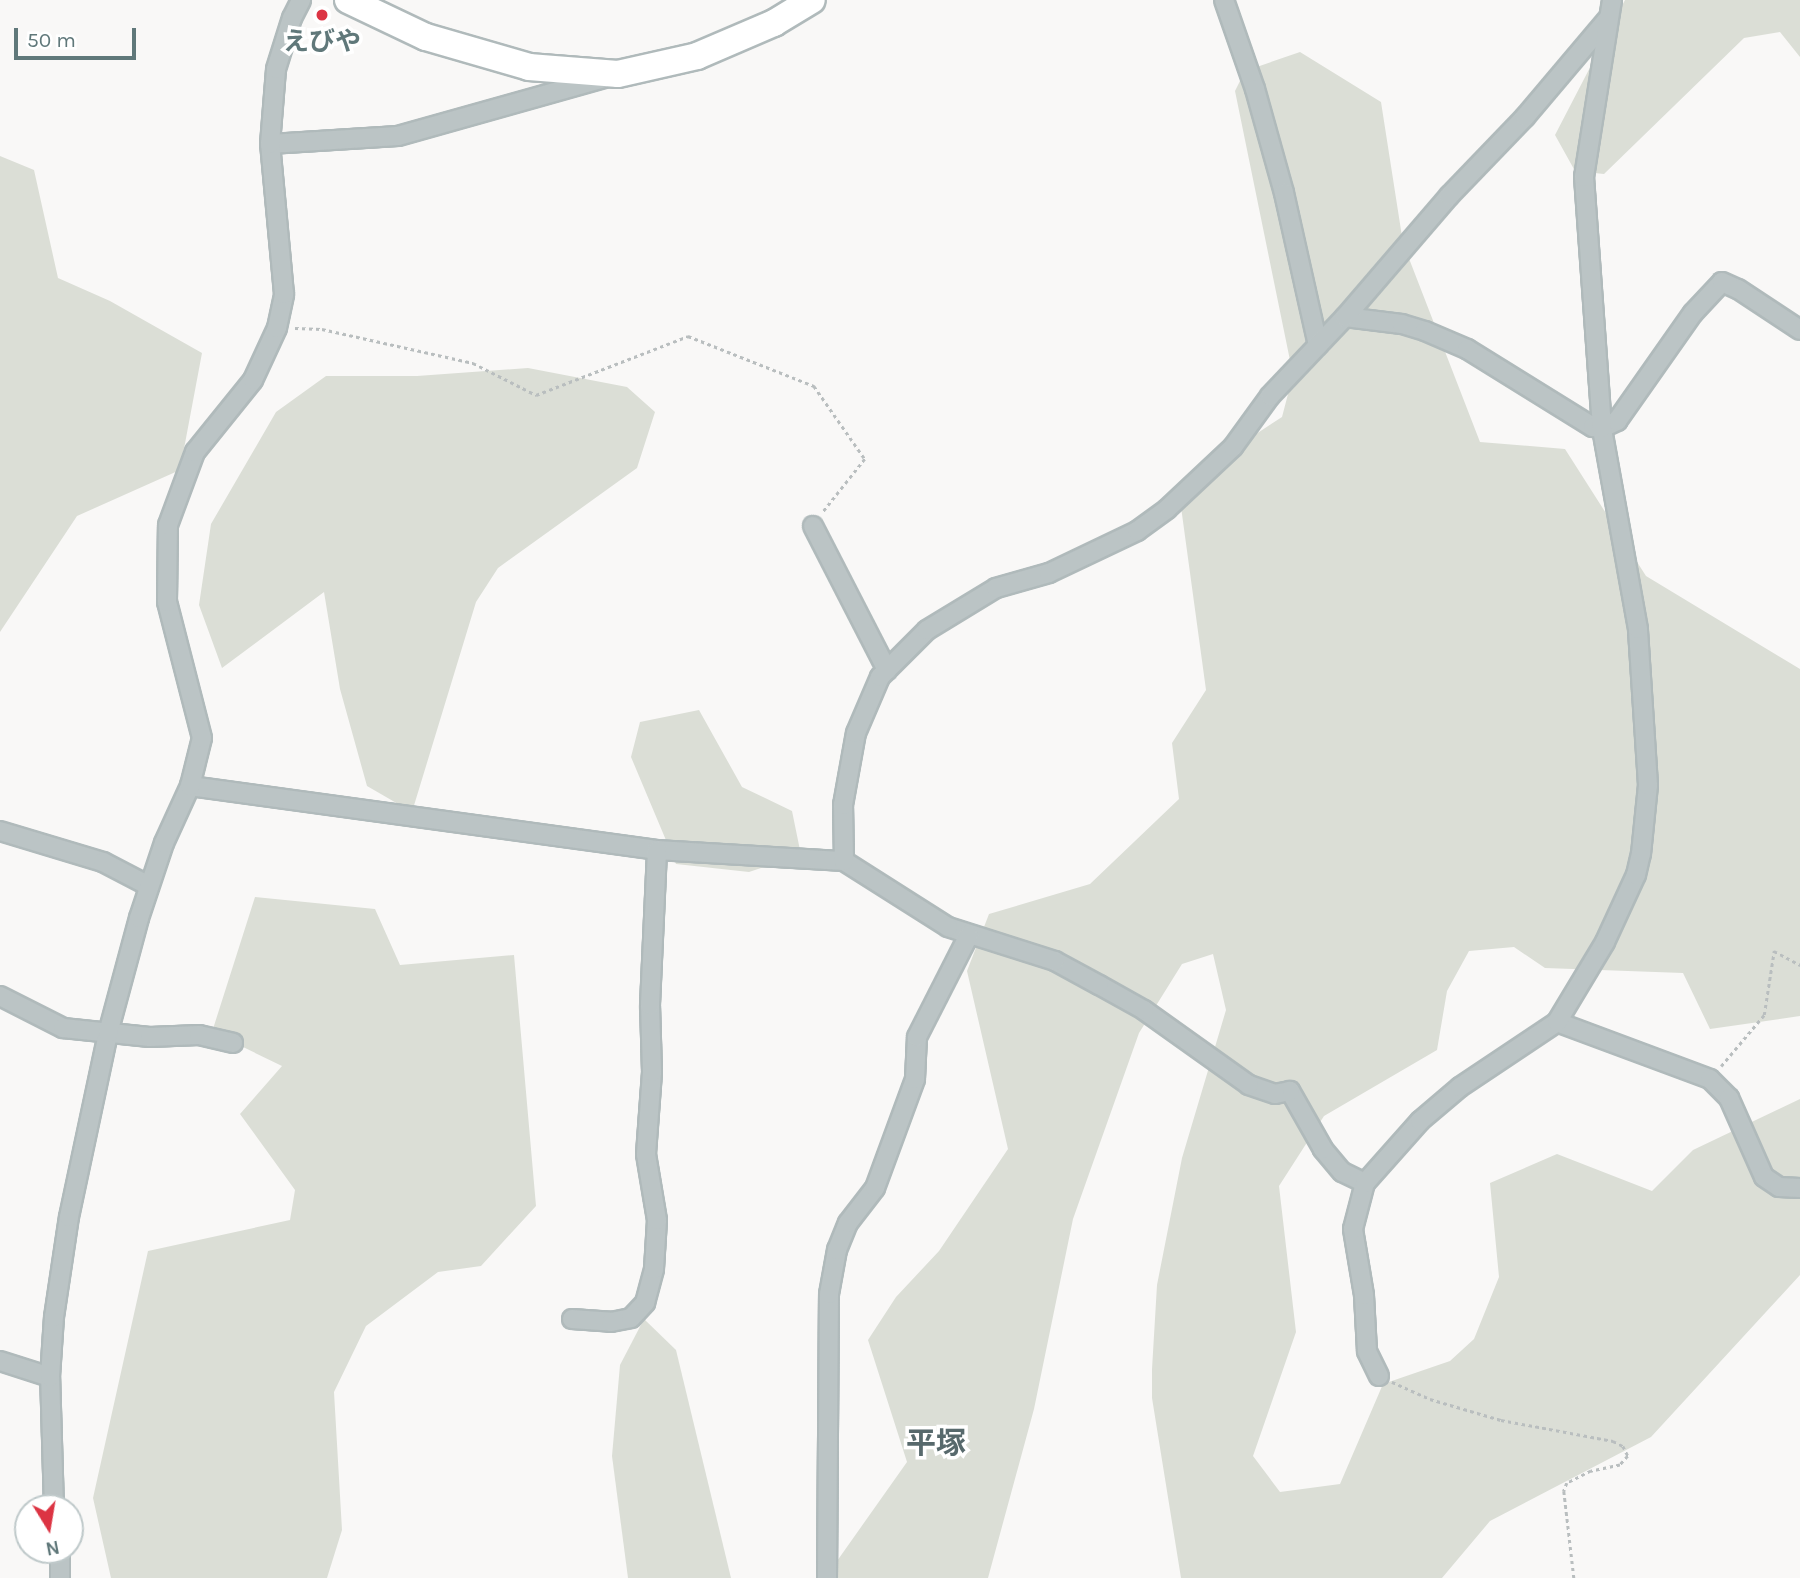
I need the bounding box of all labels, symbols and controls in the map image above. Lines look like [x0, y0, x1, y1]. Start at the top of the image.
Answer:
marker: えびや [314, 7, 330, 23]
scale bar [18, 14, 140, 58]
place label: えびや [283, 26, 361, 58]
text: 50 m [27, 28, 76, 52]
district label: 平塚 [906, 1425, 966, 1461]
north arrow [14, 1494, 84, 1564]
text: N [44, 1536, 61, 1560]

